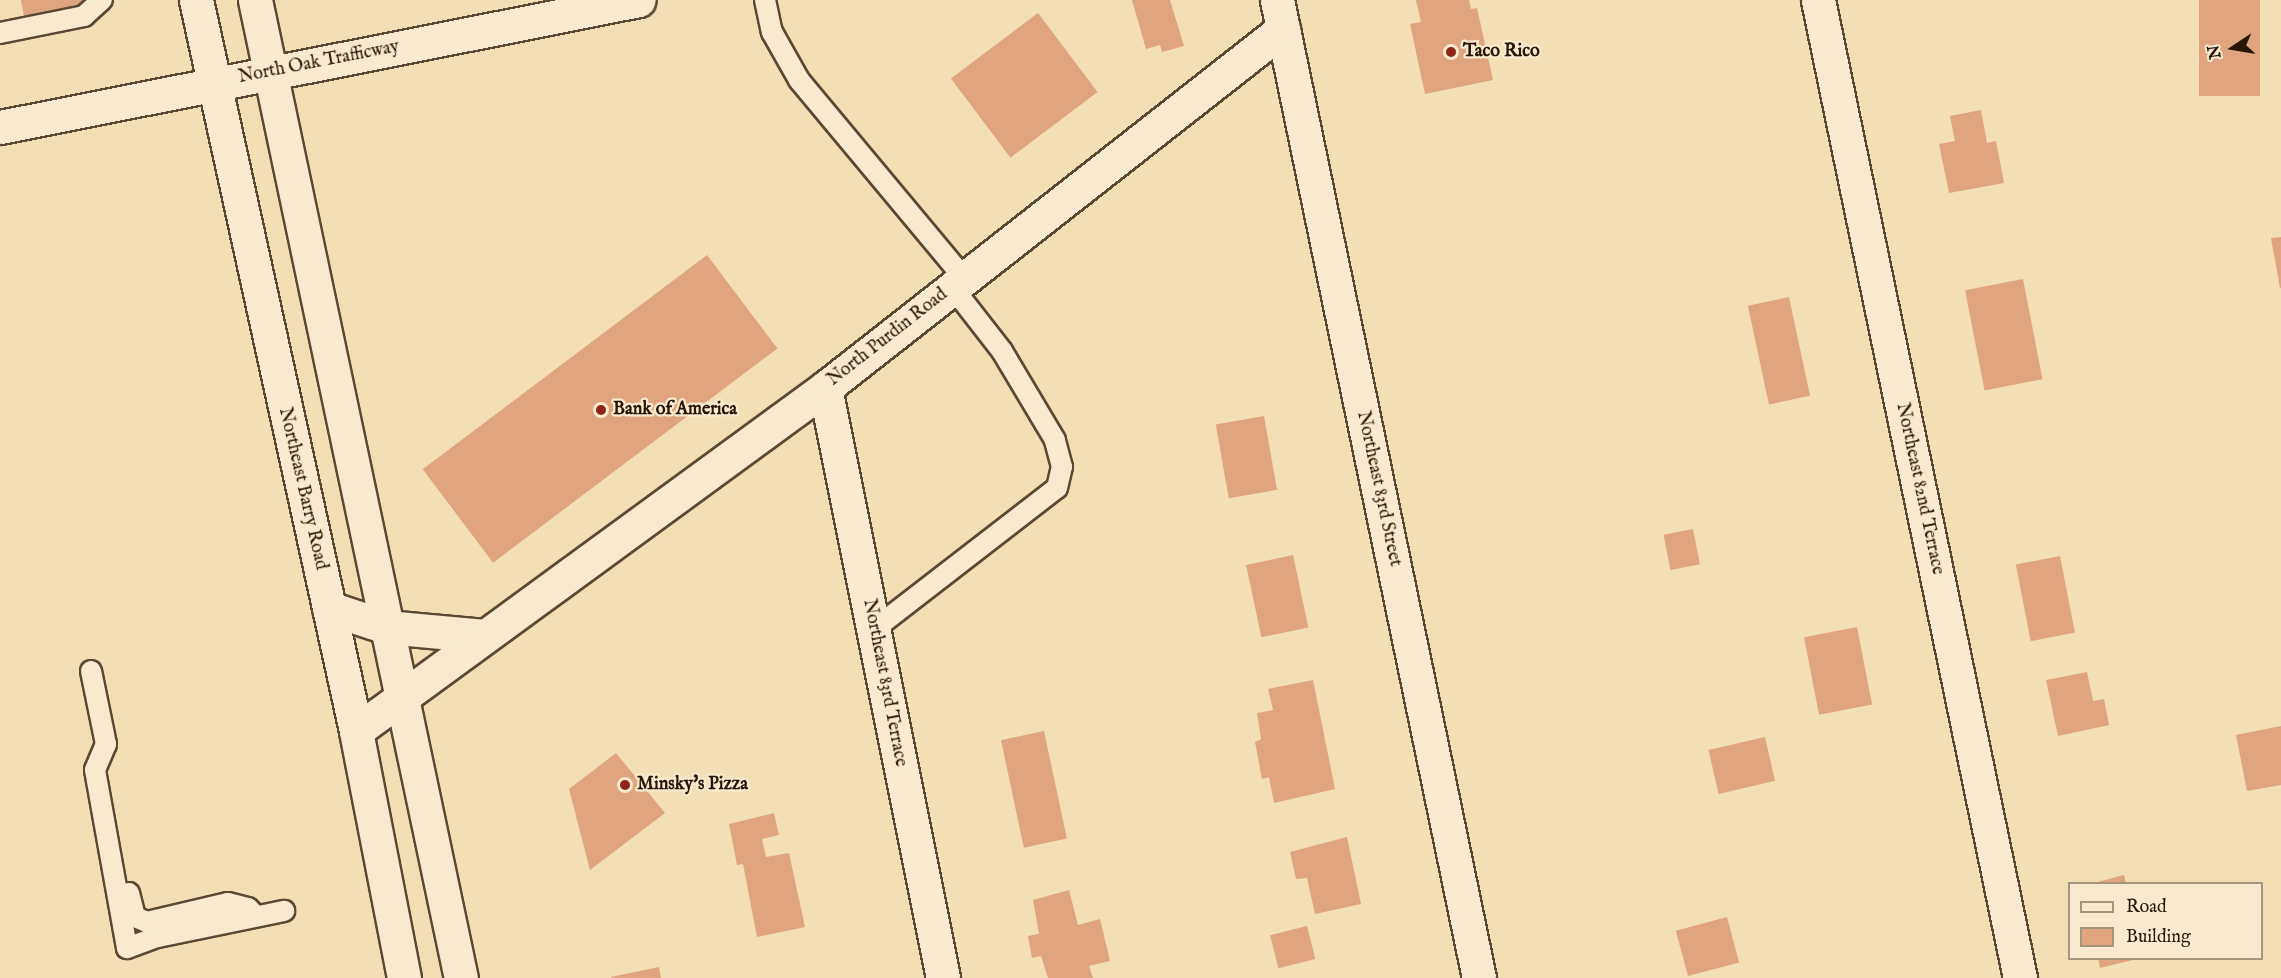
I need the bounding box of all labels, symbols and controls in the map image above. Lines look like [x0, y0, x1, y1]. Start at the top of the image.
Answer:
north arrow [2203, 18, 2263, 78]
street label: North Oak Trafficway [237, 37, 401, 89]
place label: Taco Rico [1463, 41, 1540, 63]
text: N [2204, 43, 2227, 61]
marker: Taco Rico [1444, 45, 1458, 59]
street label: North Purdin Road [824, 285, 952, 391]
place label: Bank of America [613, 399, 737, 421]
street label: Northeast 82nd Terrace [1890, 401, 1948, 577]
marker: Bank of America [594, 403, 608, 417]
street label: Northeast Barry Road [273, 406, 331, 572]
street label: Northeast 83rd Street [1351, 409, 1405, 569]
street label: Northeast 83rd Terrace [857, 597, 911, 769]
place label: Minsky's Pizza [637, 774, 748, 796]
marker: Minsky's Pizza [618, 778, 632, 792]
legend [2068, 882, 2263, 960]
text: Road [2126, 896, 2167, 919]
text: Building [2126, 926, 2191, 949]

